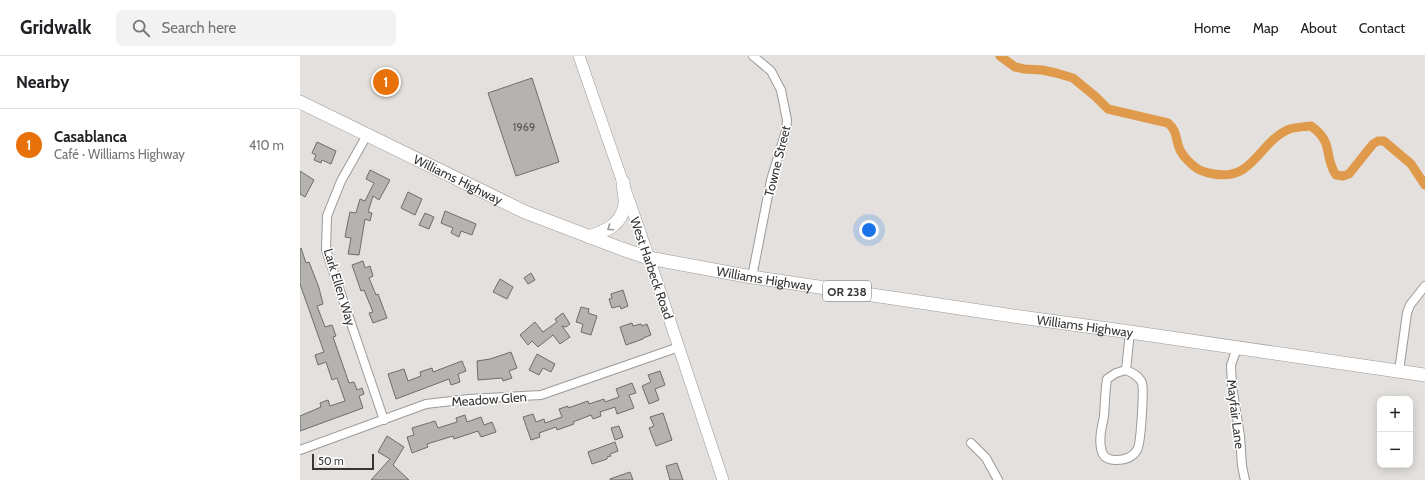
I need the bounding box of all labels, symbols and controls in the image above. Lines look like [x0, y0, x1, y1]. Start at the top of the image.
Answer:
search box [116, 10, 396, 46]
text: Gridwalk [20, 16, 92, 39]
icon: search [130, 17, 152, 39]
text: Search here [162, 19, 236, 37]
text: Home [1194, 19, 1231, 37]
text: Map [1253, 19, 1278, 37]
text: About [1300, 19, 1337, 37]
text: Contact [1359, 19, 1405, 37]
pin: 1 [373, 67, 399, 97]
text: Nearby [16, 72, 69, 92]
house number: 1969 [513, 120, 535, 134]
street label: Towne Street [760, 123, 794, 198]
text: Casablanca [54, 128, 127, 146]
text: 1 [27, 137, 31, 153]
text: 410 m [249, 137, 284, 153]
text: Café · Williams Highway [54, 146, 185, 162]
street label: Williams Highway [411, 151, 506, 208]
street label: West Harbeck Road [627, 215, 677, 321]
your location [859, 220, 879, 240]
one-way arrow [607, 223, 614, 231]
street label: Lark Ellen Way [321, 246, 359, 328]
street label: Williams Highway [715, 263, 814, 294]
road number: OR 238 [823, 281, 871, 301]
street label: Williams Highway [1036, 311, 1135, 340]
street label: Mayfair Lane [1224, 378, 1248, 450]
street label: Meadow Glen [451, 388, 527, 410]
map controls [1377, 396, 1413, 468]
button: + [1377, 396, 1413, 432]
button: − [1377, 432, 1413, 468]
scale bar [312, 452, 374, 471]
text: 50 m [318, 454, 344, 468]

